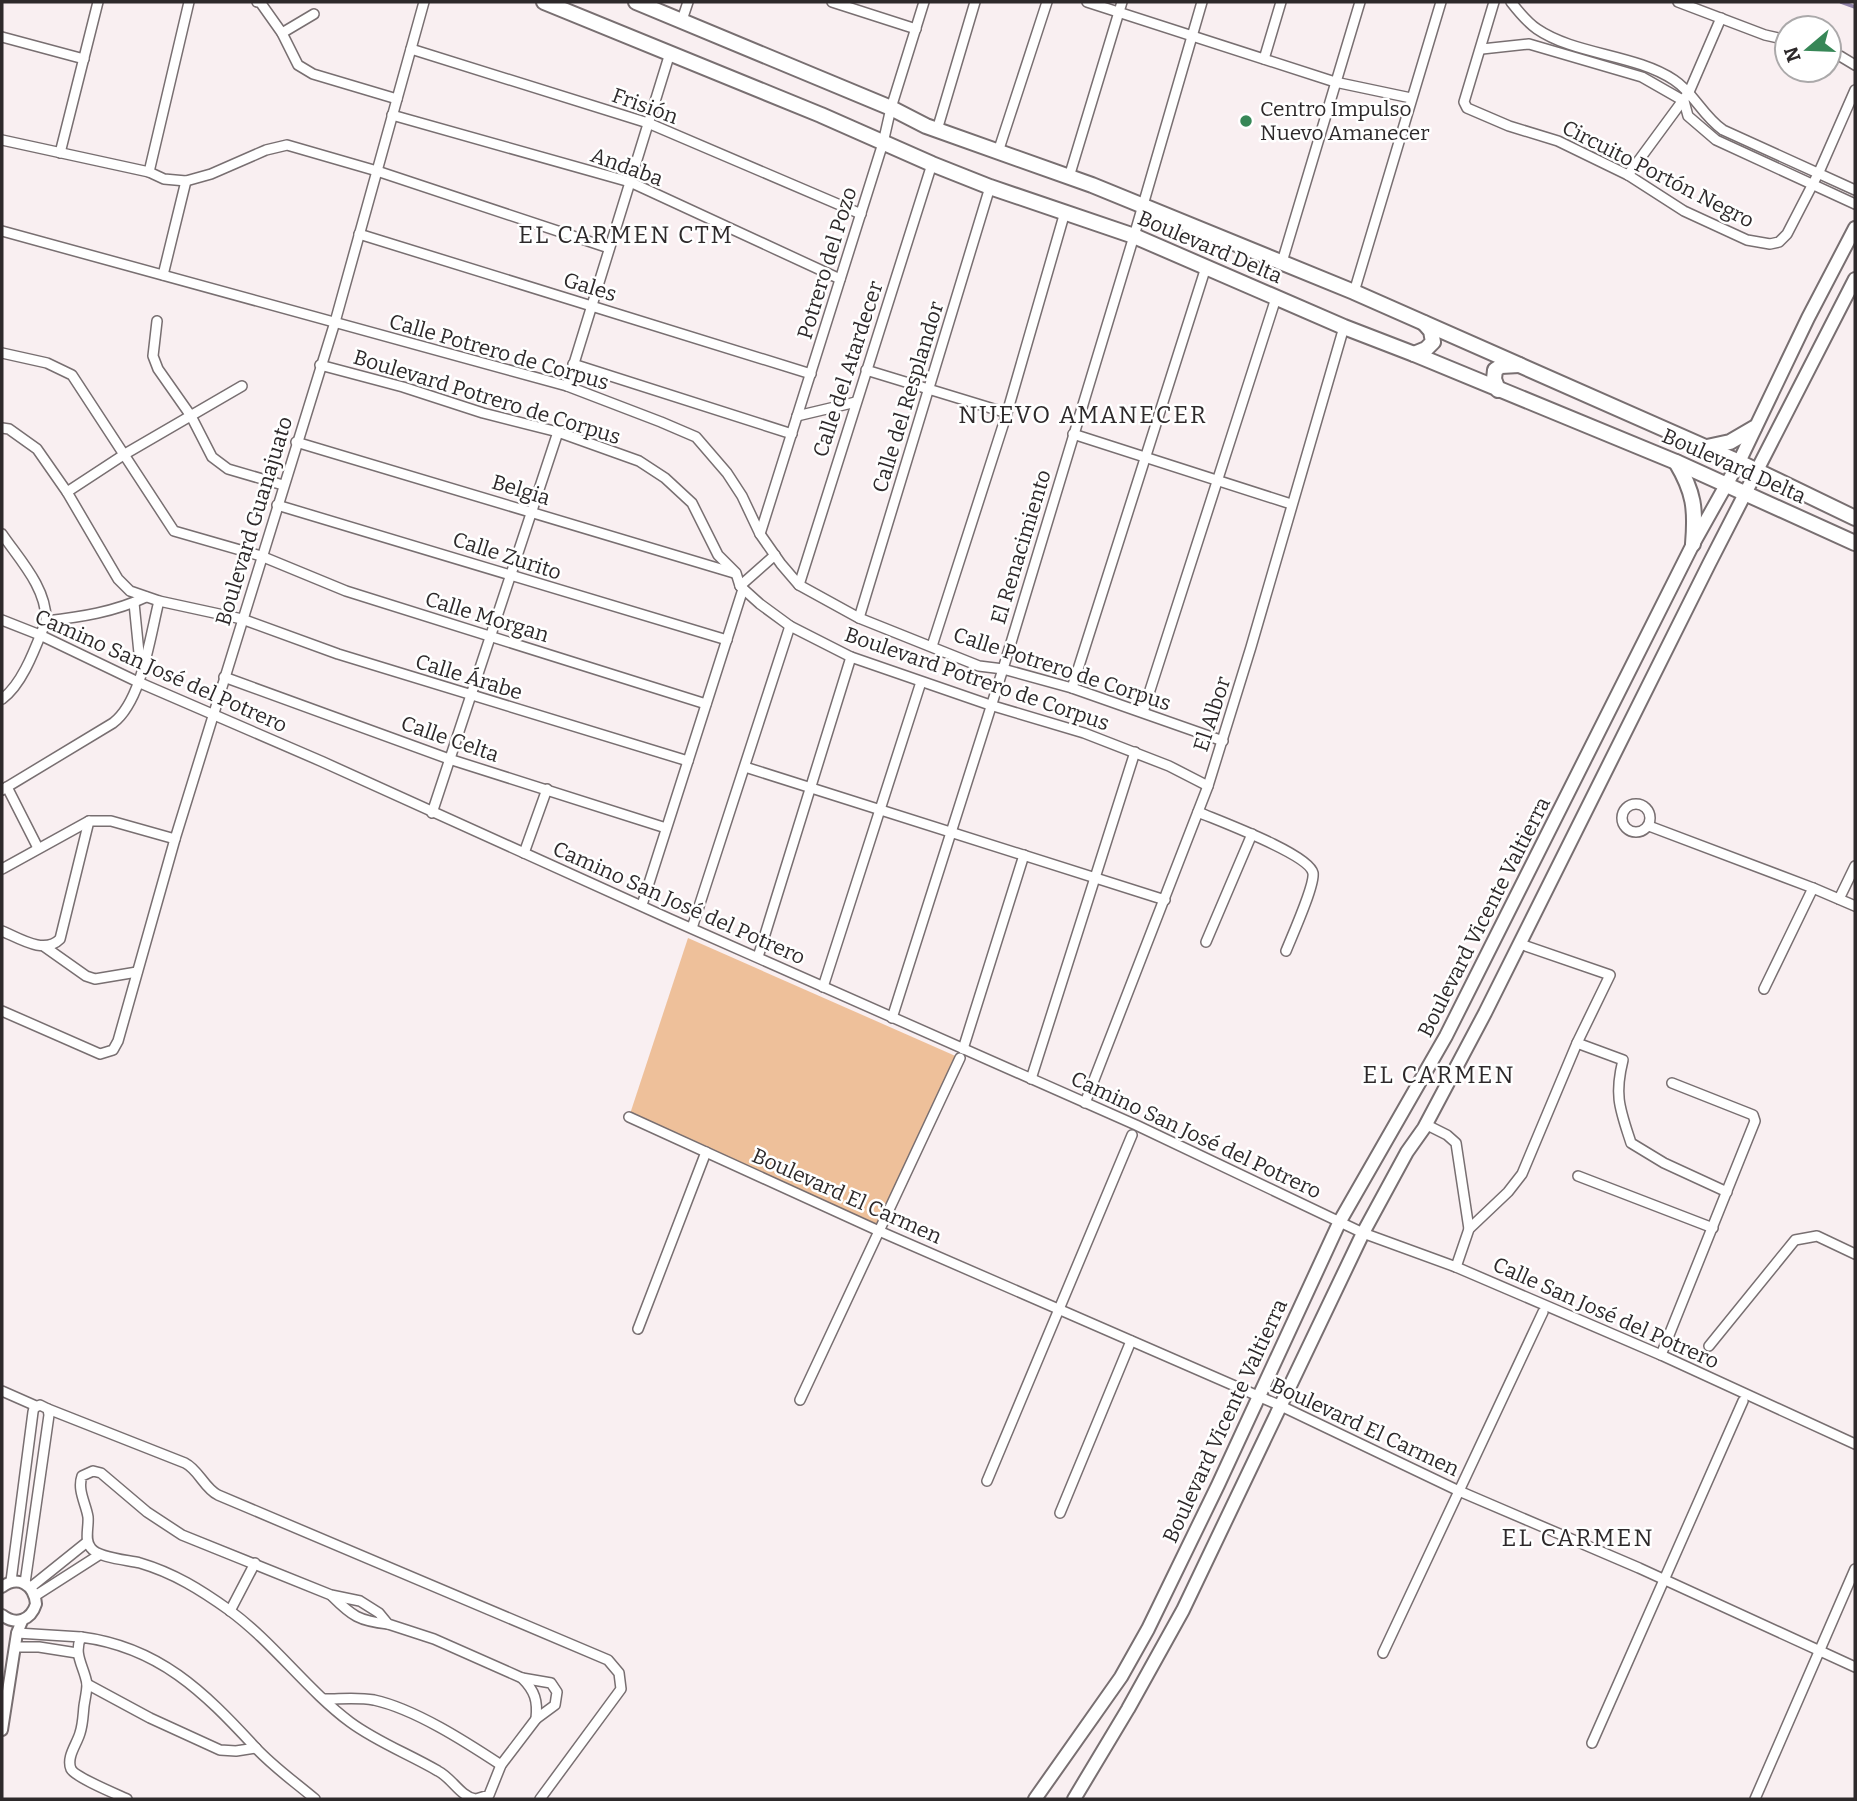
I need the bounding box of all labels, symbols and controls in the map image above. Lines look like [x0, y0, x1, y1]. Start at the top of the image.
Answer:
north arrow [1773, 14, 1843, 84]
text: N [1779, 43, 1806, 65]
street label: Frisión [608, 82, 682, 130]
place label: Centro Impulso Nuevo Amanecer [1260, 96, 1430, 146]
marker: Centro Impulso Nuevo Amanecer [1238, 113, 1254, 129]
street label: Circuito Portón Negro [1558, 114, 1758, 234]
street label: Andaba [587, 142, 667, 192]
street label: Potrero del Pozo [792, 184, 862, 342]
street label: Boulevard Delta [1134, 205, 1287, 289]
district label: EL CARMEN CTM [518, 221, 734, 249]
street label: Gales [560, 267, 620, 307]
street label: Calle del Atardecer [807, 278, 889, 460]
street label: Calle del Resplandor [867, 298, 949, 496]
street label: Calle Potrero de Corpus [386, 308, 612, 396]
street label: Boulevard Potrero de Corpus [350, 344, 624, 450]
district label: NUEVO AMANECER [958, 401, 1208, 429]
street label: Boulevard Guanajuato [210, 413, 298, 629]
street label: Boulevard Delta [1658, 423, 1810, 509]
street label: El Renacimiento [985, 467, 1057, 627]
street label: Belgia [489, 469, 554, 511]
street label: Calle Zurito [449, 526, 565, 586]
street label: Calle Morgan [422, 586, 552, 648]
street label: Camino San José del Potrero [31, 604, 291, 738]
street label: Boulevard Potrero de Corpus [841, 621, 1113, 737]
street label: Calle Potrero de Corpus [950, 622, 1174, 716]
street label: Calle Árabe [412, 648, 526, 706]
street label: El Albor [1188, 673, 1236, 755]
street label: Calle Celta [398, 710, 503, 768]
street label: Boulevard Vicente Valtierra [1412, 792, 1556, 1041]
street label: Camino San José del Potrero [549, 836, 809, 970]
district label: EL CARMEN [1363, 1061, 1515, 1089]
street label: Camino San José del Potrero [1067, 1065, 1325, 1205]
street label: Boulevard El Carmen [748, 1142, 946, 1250]
street label: Calle San José del Potrero [1489, 1251, 1723, 1375]
street label: Boulevard Vicente Valtierra [1157, 1295, 1293, 1547]
street label: Boulevard El Carmen [1267, 1372, 1463, 1482]
district label: EL CARMEN [1502, 1524, 1654, 1552]

